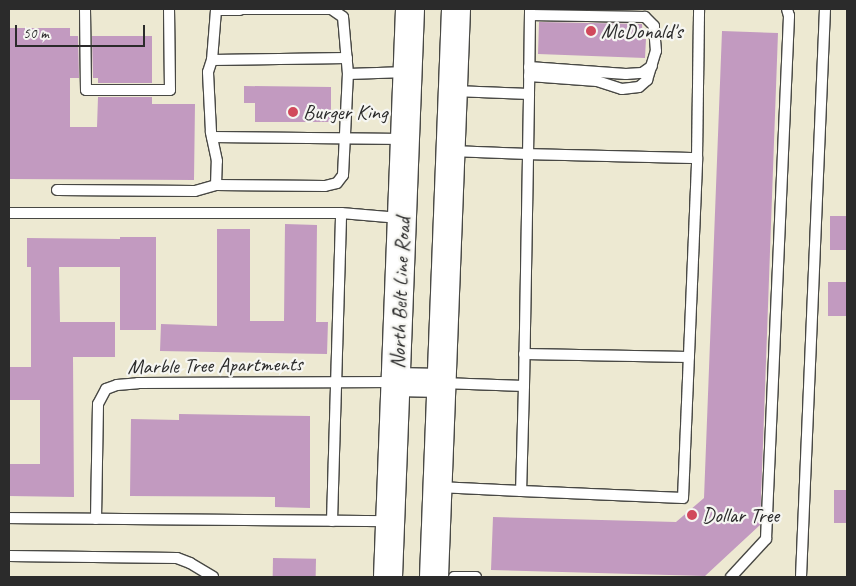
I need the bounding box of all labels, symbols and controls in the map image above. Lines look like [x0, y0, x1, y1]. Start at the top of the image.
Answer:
scale bar [18, 15, 148, 47]
place label: McDonald's [601, 18, 682, 44]
text: 50 m [23, 24, 49, 43]
marker: McDonald's [585, 25, 597, 37]
place label: Burger King [303, 99, 388, 125]
marker: Burger King [287, 106, 299, 118]
street label: North Belt Line Road [385, 216, 415, 370]
street label: Marble Tree Apartments [127, 351, 303, 379]
place label: Dollar Tree [702, 502, 779, 528]
marker: Dollar Tree [686, 509, 698, 521]

